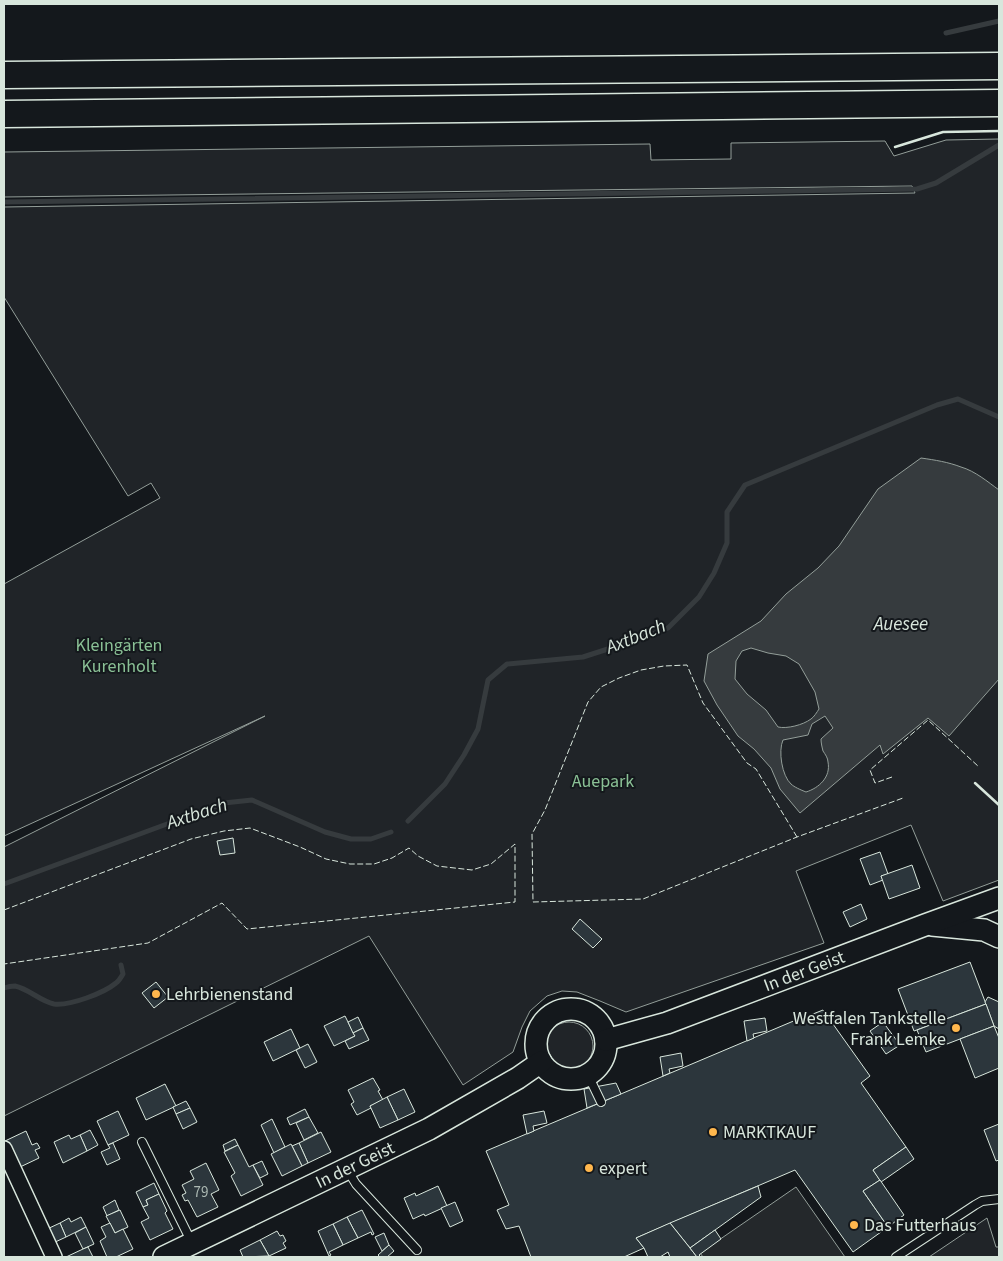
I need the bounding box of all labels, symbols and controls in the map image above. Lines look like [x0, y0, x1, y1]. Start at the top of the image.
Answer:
water label: Auesee [873, 611, 928, 638]
water label: Axtbach [601, 613, 670, 662]
park label: Kleingärten Kurenholt [76, 633, 162, 679]
park label: Auepark [572, 769, 634, 794]
water label: Axtbach [162, 791, 231, 837]
street label: In der Geist [760, 944, 848, 998]
place label: Lehrbienenstand [166, 982, 293, 1007]
marker: Lehrbienenstand [150, 988, 162, 1000]
place label: Westfalen Tankstelle Frank Lemke [793, 1006, 946, 1052]
marker: Westfalen Tankstelle Frank Lemke [950, 1022, 962, 1034]
place label: MARKTKAUF [723, 1120, 816, 1145]
marker: MARKTKAUF [707, 1126, 719, 1138]
street label: In der Geist [311, 1135, 398, 1194]
place label: expert [599, 1156, 647, 1181]
marker: expert [583, 1162, 595, 1174]
house number: 79 [194, 1182, 208, 1203]
place label: Das Futterhaus [864, 1213, 977, 1238]
marker: Das Futterhaus [848, 1219, 860, 1231]

